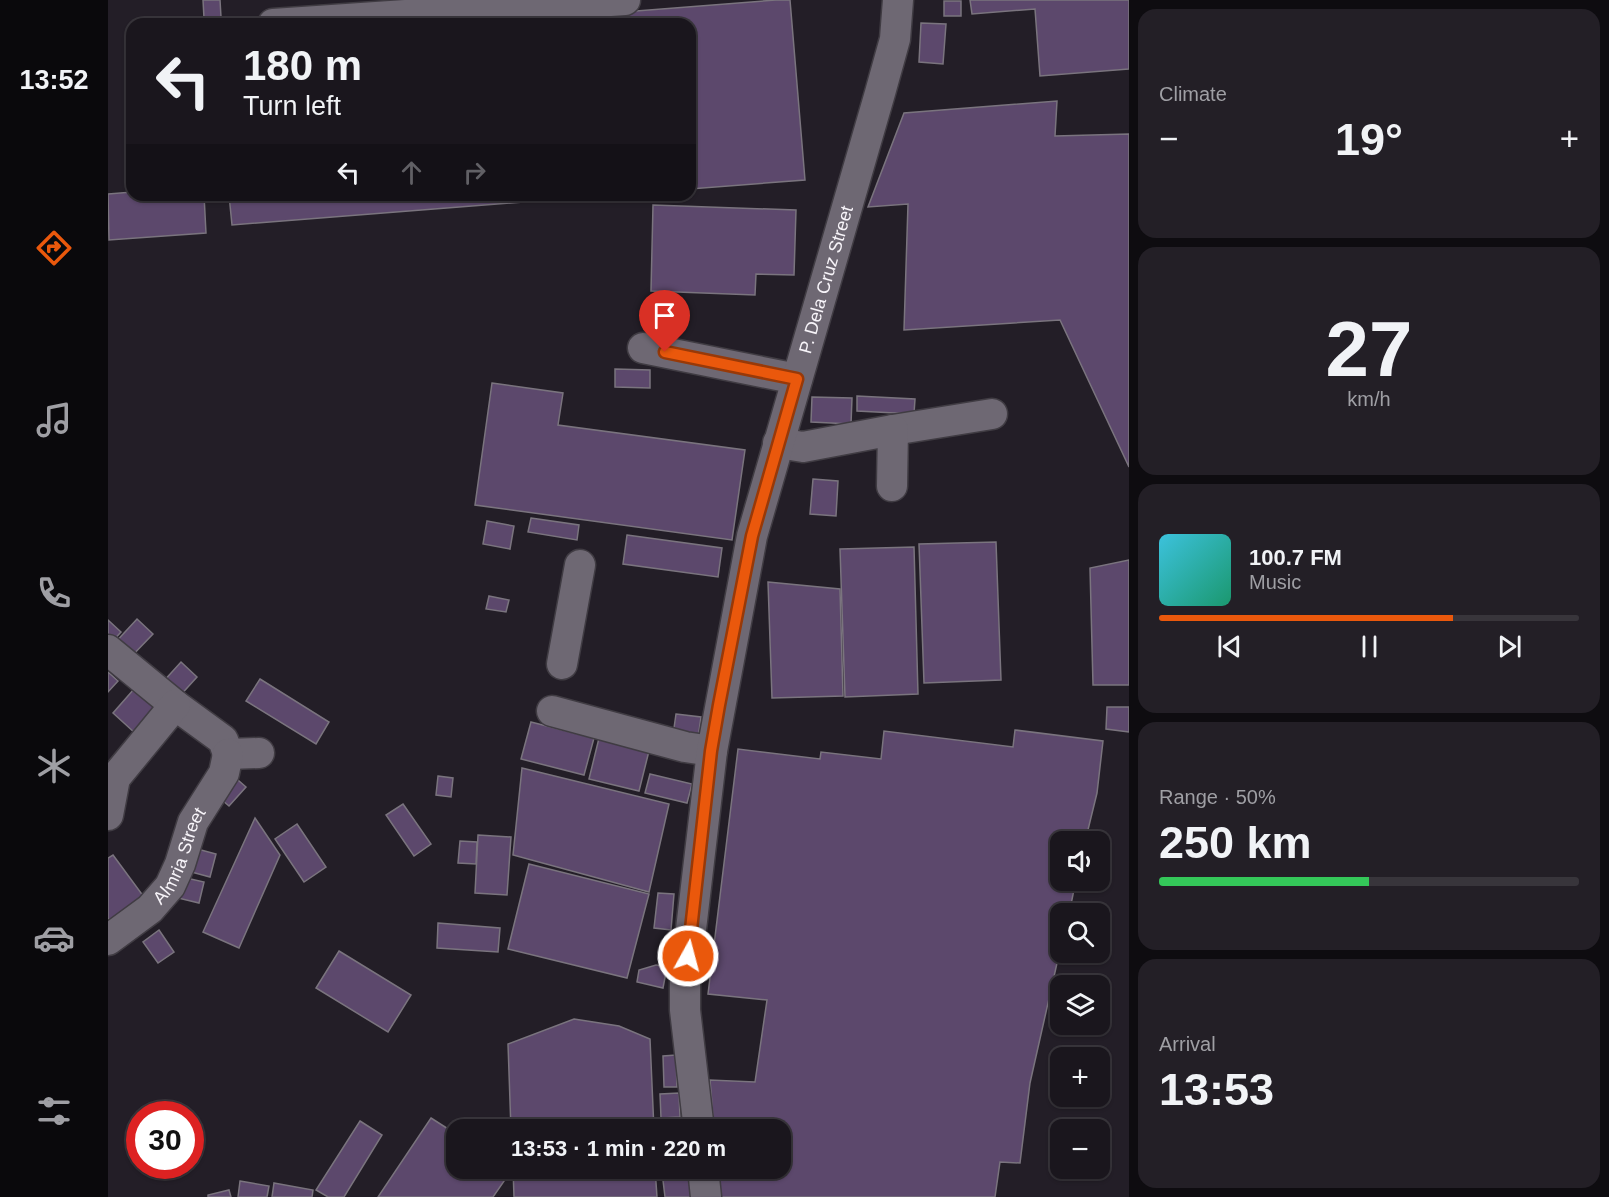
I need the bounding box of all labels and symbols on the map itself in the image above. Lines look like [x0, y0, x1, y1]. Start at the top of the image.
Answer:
street label: P. Dela Cruz Street [795, 203, 857, 356]
pin [639, 290, 690, 352]
street label: Almria Street [149, 804, 210, 908]
position arrow [656, 924, 720, 988]
speed limit sign: 30 [126, 1101, 204, 1179]

